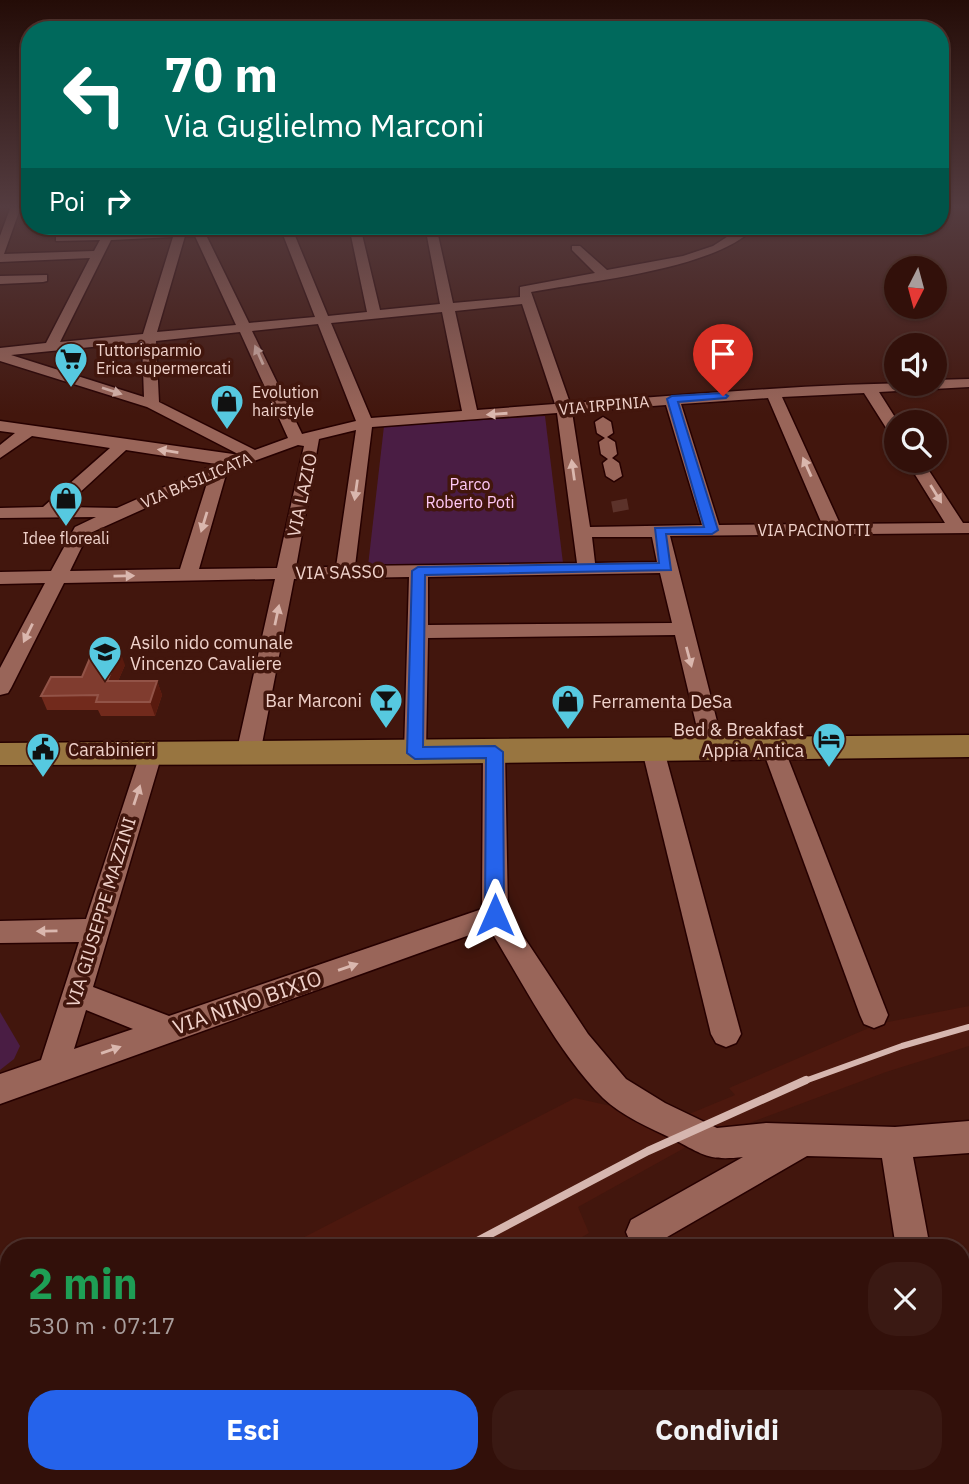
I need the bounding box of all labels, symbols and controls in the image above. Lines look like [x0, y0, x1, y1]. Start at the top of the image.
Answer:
text: 70 m [164, 42, 278, 105]
icon: left [49, 49, 140, 140]
text: Via Guglielmo Marconi [164, 104, 484, 146]
icon: right [99, 182, 137, 220]
text: Poi [49, 184, 85, 218]
north arrow [884, 256, 947, 318]
map controls [884, 256, 947, 473]
pin [693, 324, 753, 396]
button: sound [884, 333, 947, 396]
icon: arrive [704, 335, 742, 373]
supermarket icon: Tuttorisparmio Erica supermercati [52, 340, 90, 389]
place label: Tuttorisparmio Erica supermercati [96, 340, 231, 378]
one-way arrow [253, 345, 264, 366]
shop icon: Evolution hairstyle [208, 382, 246, 431]
place label: Evolution hairstyle [252, 382, 319, 420]
one-way arrow [101, 387, 122, 397]
street label: VIA IRPINIA [558, 391, 650, 419]
one-way arrow [485, 409, 507, 420]
button: search [884, 410, 947, 473]
one-way arrow [157, 446, 179, 457]
street label: VIA BASILICATA [138, 448, 254, 512]
street label: VIA LAZIO [282, 451, 322, 539]
one-way arrow [801, 457, 813, 477]
one-way arrow [567, 459, 578, 481]
park label: Parco Roberto Potì [425, 474, 515, 512]
shop icon: Idee floreali [47, 479, 85, 528]
one-way arrow [351, 479, 362, 501]
one-way arrow [929, 485, 942, 504]
one-way arrow [199, 511, 209, 532]
street label: VIA PACINOTTI [758, 520, 870, 540]
place label: Idee floreali [23, 528, 109, 548]
street label: VIA SASSO [295, 560, 385, 584]
one-way arrow [113, 570, 135, 582]
one-way arrow [272, 604, 283, 626]
one-way arrow [22, 623, 33, 643]
place label: Asilo nido comunale Vincenzo Cavaliere [130, 631, 293, 675]
school or university icon: Asilo nido comunale Vincenzo Cavaliere [86, 633, 124, 682]
one-way arrow [685, 647, 695, 668]
bar icon: Bar Marconi [367, 681, 405, 730]
shop icon: Ferramenta DeSa [549, 682, 587, 731]
place label: Bar Marconi [265, 689, 362, 712]
place label: Ferramenta DeSa [592, 690, 732, 713]
place label: Bed & Breakfast Appia Antica [673, 718, 804, 762]
hotel icon: Bed & Breakfast Appia Antica [810, 720, 848, 769]
public building icon: Carabinieri [24, 730, 62, 779]
place label: Carabinieri [68, 738, 156, 761]
one-way arrow [133, 784, 143, 805]
street label: VIA GIUSEPPE MAZZINI [61, 814, 141, 1010]
position arrow [458, 878, 532, 952]
one-way arrow [36, 926, 58, 937]
one-way arrow [338, 961, 359, 972]
street label: VIA NINO BIXIO [169, 963, 325, 1041]
one-way arrow [100, 1044, 121, 1055]
text: 2 min [28, 1256, 138, 1311]
button: close [868, 1262, 942, 1336]
text: 530 m · 07:17 [28, 1310, 175, 1340]
button: Esci [28, 1390, 478, 1470]
button: Condividi [492, 1390, 942, 1470]

